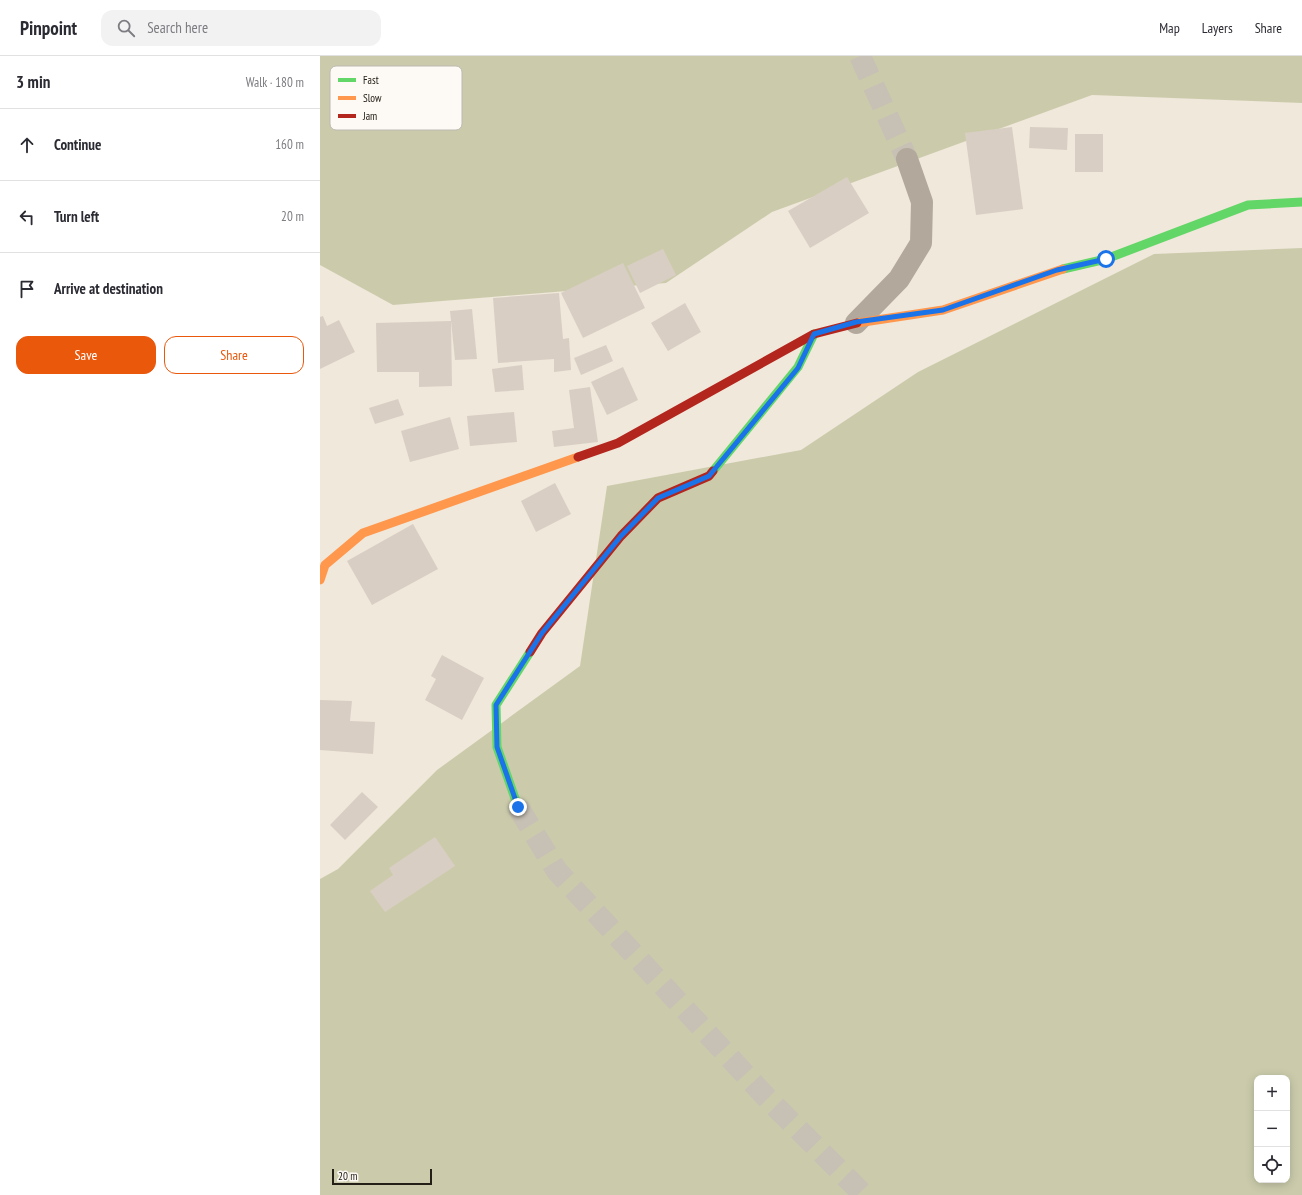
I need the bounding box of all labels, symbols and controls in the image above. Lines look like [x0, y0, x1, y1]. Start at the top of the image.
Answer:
search box [101, 10, 381, 46]
text: Pinpoint [20, 16, 77, 40]
icon: search [115, 17, 137, 39]
text: Search here [147, 18, 208, 37]
text: Map [1159, 19, 1180, 37]
text: Layers [1202, 19, 1233, 37]
text: Share [1255, 19, 1282, 37]
legend [330, 66, 462, 130]
text: 3 min [16, 71, 50, 93]
text: Fast [363, 73, 379, 87]
text: Walk · 180 m [246, 74, 304, 91]
text: Slow [363, 91, 382, 105]
text: Jam [362, 109, 377, 123]
icon: ahead [16, 134, 38, 156]
text: Continue [54, 135, 101, 154]
text: 160 m [275, 136, 304, 153]
icon: left [16, 206, 38, 228]
text: Turn left [54, 207, 99, 226]
text: 20 m [281, 208, 304, 225]
route start [1097, 250, 1115, 268]
icon: arrive [16, 278, 38, 300]
text: Arrive at destination [54, 279, 163, 298]
button: Save [16, 336, 156, 374]
button: Share [164, 336, 304, 374]
route end [509, 798, 527, 816]
map controls [1254, 1075, 1290, 1183]
button: + [1254, 1075, 1290, 1111]
button: − [1254, 1111, 1290, 1147]
button: locate [1254, 1147, 1290, 1183]
scale bar [332, 1167, 432, 1186]
text: 20 m [338, 1169, 357, 1183]

